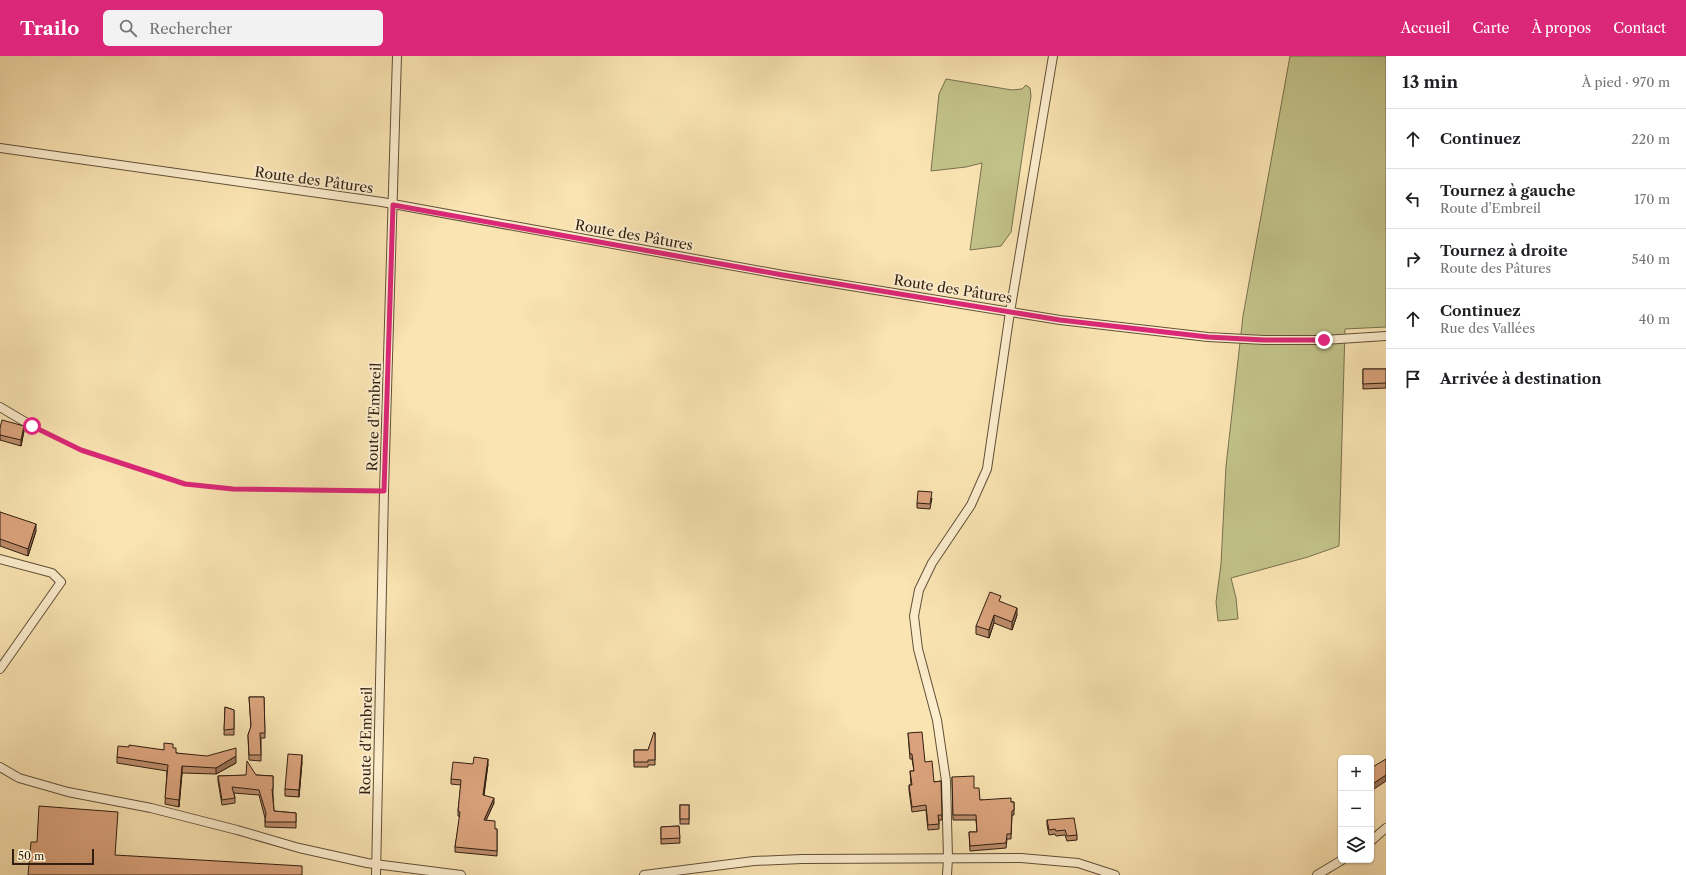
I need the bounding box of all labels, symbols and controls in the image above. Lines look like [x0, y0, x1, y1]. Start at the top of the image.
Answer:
search box [103, 10, 383, 46]
text: Trailo [20, 17, 79, 40]
icon: search [117, 17, 139, 39]
text: Rechercher [149, 19, 232, 38]
text: Accueil [1401, 19, 1451, 37]
text: Carte [1473, 19, 1509, 37]
text: À propos [1531, 19, 1591, 37]
text: Contact [1613, 19, 1666, 37]
text: 13 min [1402, 72, 1458, 92]
text: À pied · 970 m [1582, 74, 1670, 90]
icon: ahead [1402, 128, 1424, 150]
text: Continuez [1440, 129, 1521, 148]
text: 220 m [1631, 131, 1670, 147]
street label: Route des Pâtures [253, 163, 375, 197]
text: Tournez à gauche [1440, 181, 1576, 200]
icon: left [1402, 188, 1424, 210]
text: 170 m [1634, 191, 1670, 207]
text: Route d'Embreil [1440, 200, 1541, 216]
street label: Route des Pâtures [573, 216, 695, 254]
text: Tournez à droite [1440, 241, 1568, 260]
icon: right [1402, 248, 1424, 270]
text: 540 m [1632, 251, 1670, 267]
text: Route des Pâtures [1440, 260, 1551, 276]
street label: Route des Pâtures [892, 271, 1014, 307]
text: Continuez [1440, 301, 1521, 320]
icon: ahead [1402, 308, 1424, 330]
text: 40 m [1639, 311, 1670, 327]
text: Rue des Vallées [1440, 320, 1535, 336]
route end [1315, 331, 1333, 349]
street label: Route d'Embreil [363, 362, 385, 472]
icon: arrive [1402, 368, 1424, 390]
text: Arrivée à destination [1440, 369, 1602, 388]
route start [23, 417, 41, 435]
street label: Route d'Embreil [356, 687, 376, 795]
map controls [1338, 755, 1374, 863]
button: + [1338, 755, 1374, 791]
button: − [1338, 791, 1374, 827]
button: layers [1338, 827, 1374, 863]
scale bar [12, 847, 94, 866]
text: 50 m [18, 849, 44, 863]

